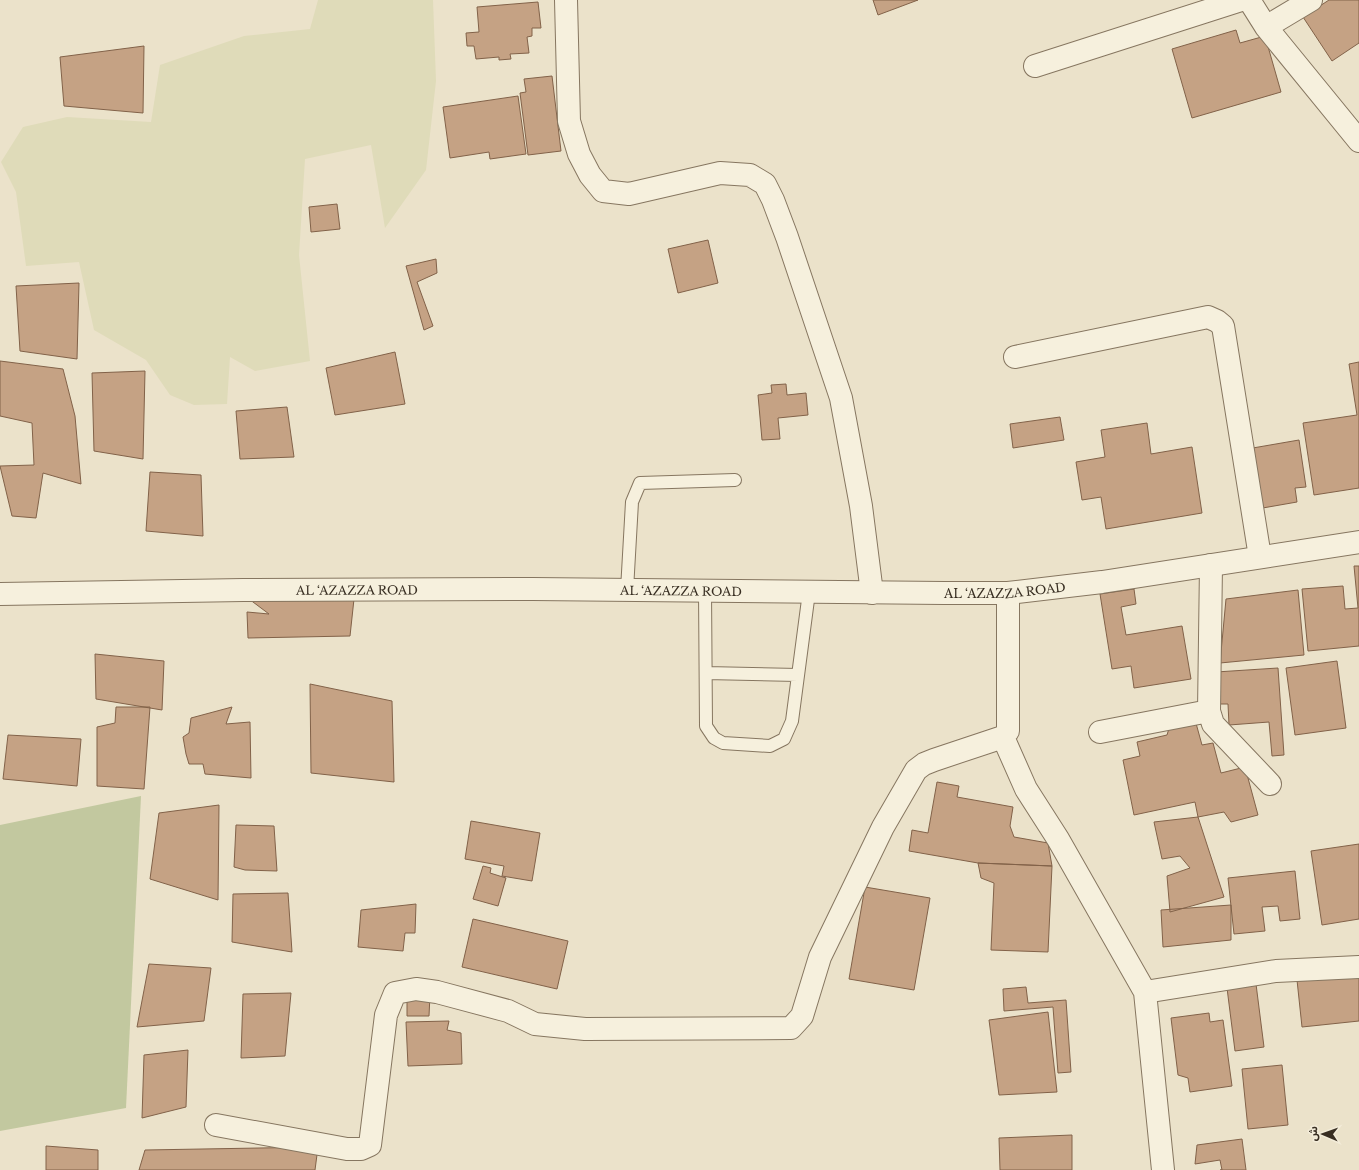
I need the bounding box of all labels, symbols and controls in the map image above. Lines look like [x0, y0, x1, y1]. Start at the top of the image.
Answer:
street label: AL ‘AZAZZA ROAD [943, 579, 1066, 601]
street label: AL ‘AZAZZA ROAD [295, 582, 418, 597]
street label: AL ‘AZAZZA ROAD [619, 582, 742, 599]
north arrow [1303, 1114, 1343, 1154]
text: ش [1306, 1126, 1320, 1141]

